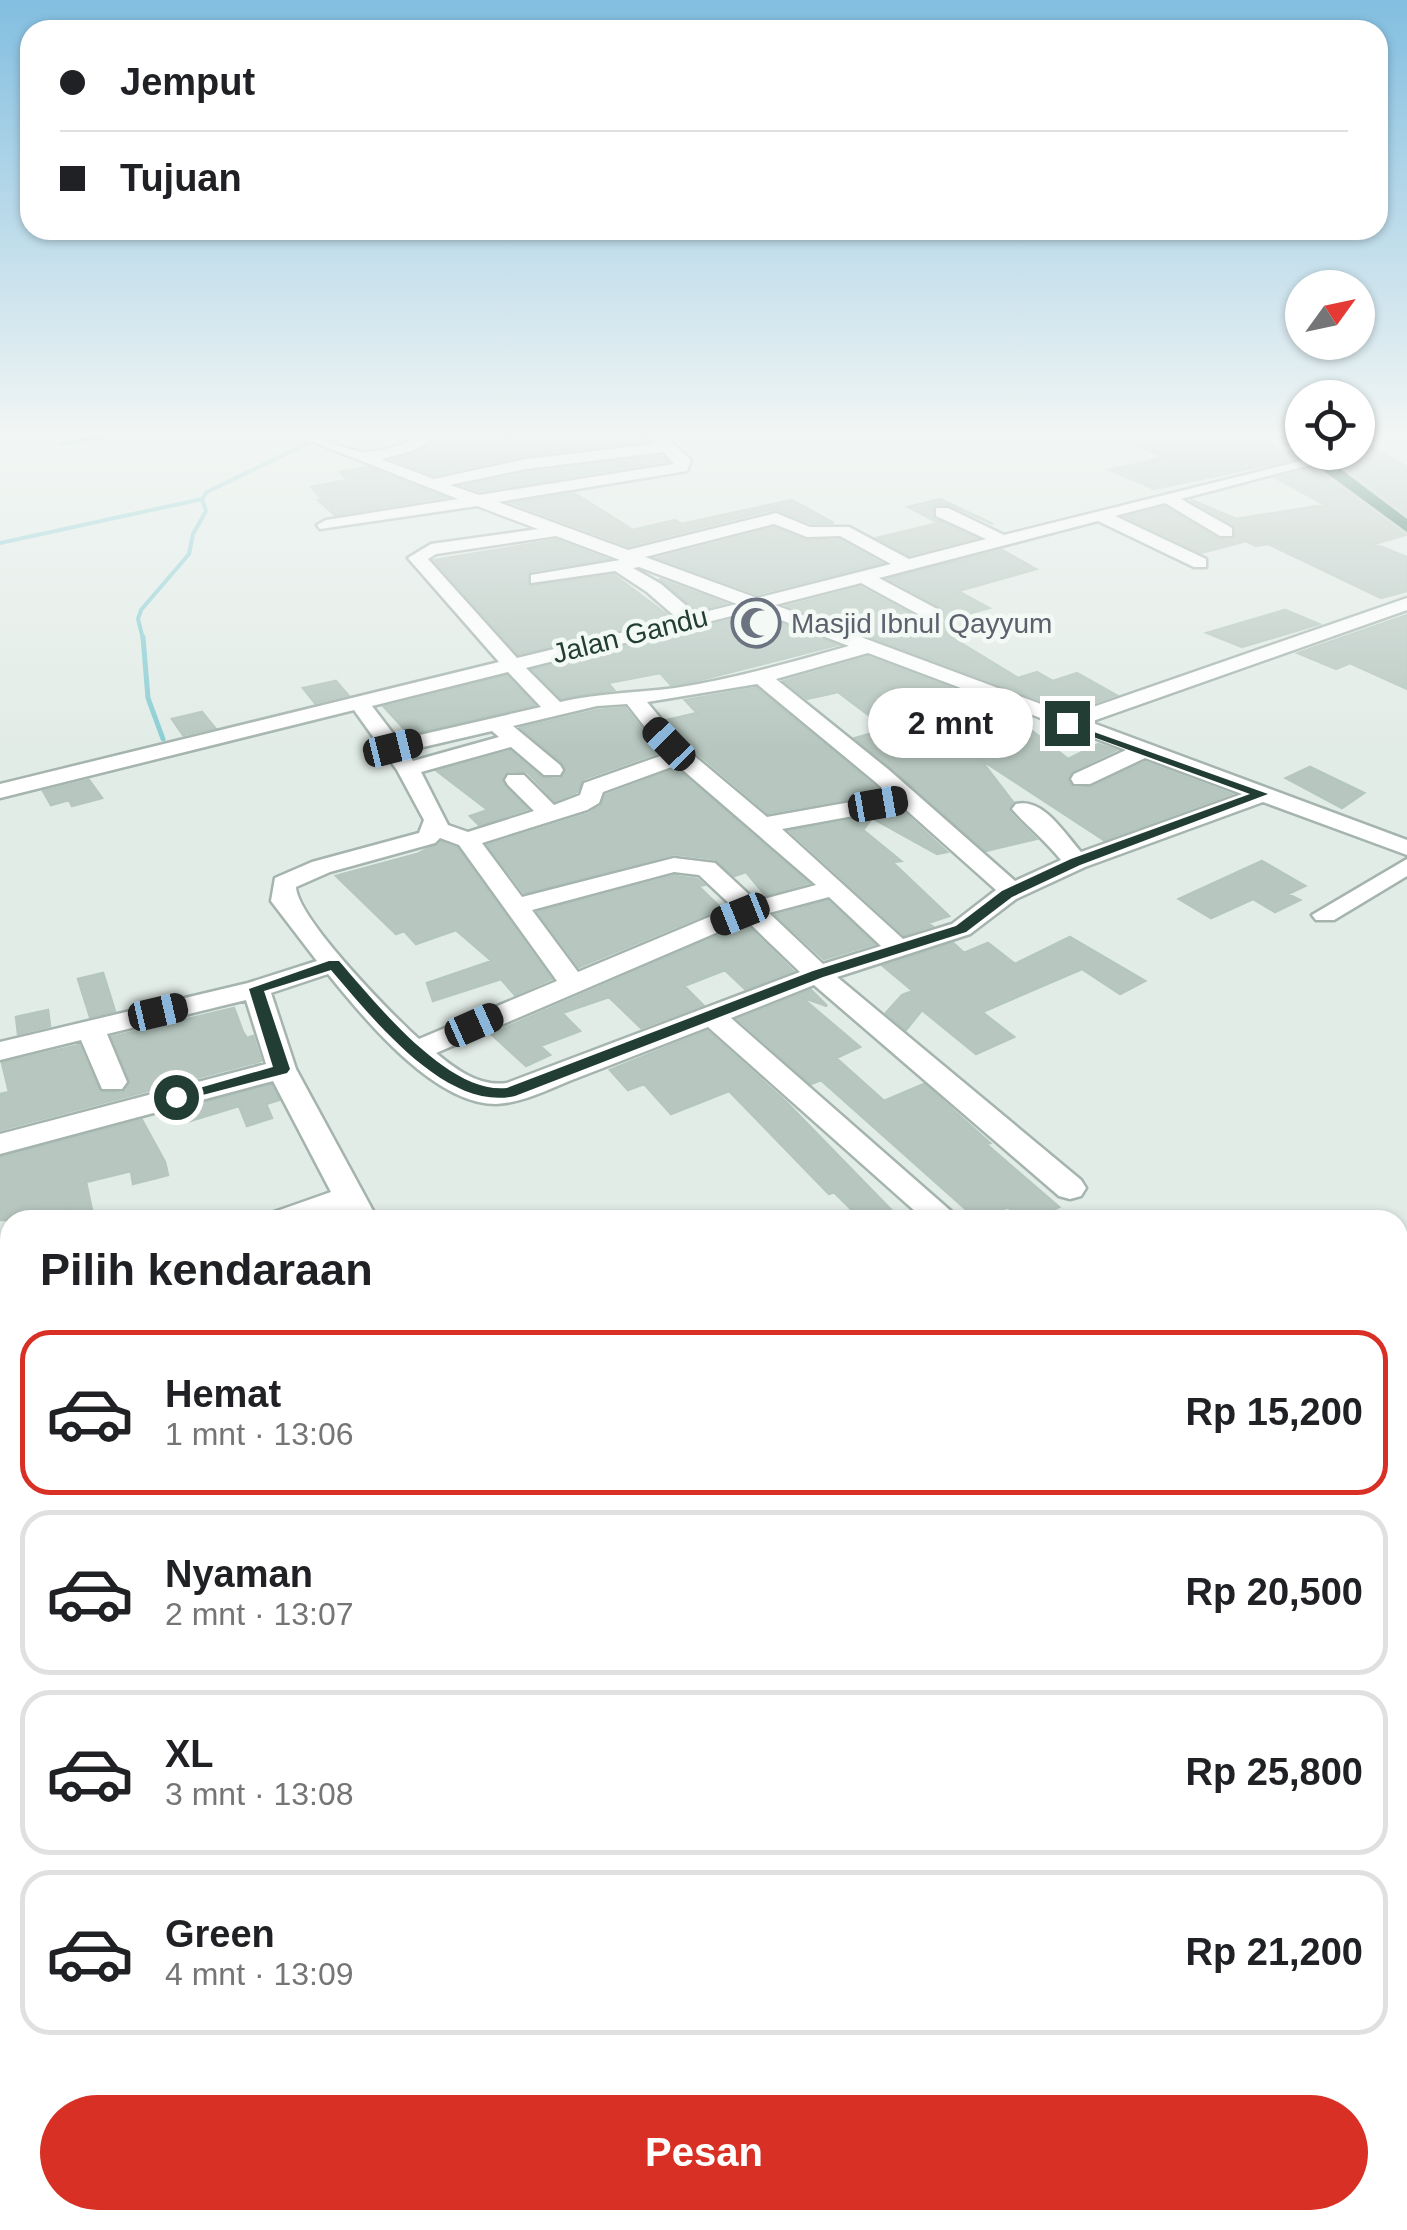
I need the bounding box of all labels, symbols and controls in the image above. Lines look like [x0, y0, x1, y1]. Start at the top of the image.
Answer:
text: Jemput [120, 61, 255, 103]
text: Tujuan [120, 157, 242, 199]
north arrow [1285, 270, 1375, 360]
map controls [1285, 270, 1375, 470]
button: locate [1285, 380, 1375, 470]
mosque icon: Masjid Ibnul Qayyum [730, 597, 782, 649]
street label: Jalan Gandu [549, 601, 711, 669]
place label: Masjid Ibnul Qayyum [791, 608, 1052, 639]
callout: 2 mnt [867, 688, 1032, 758]
route end [1045, 701, 1090, 746]
text: 2 mnt [908, 705, 993, 741]
car [637, 712, 701, 776]
car [360, 726, 426, 770]
car [846, 784, 910, 824]
car [707, 889, 773, 939]
car [125, 991, 191, 1033]
car [440, 999, 508, 1051]
route start [154, 1075, 199, 1120]
text: Pilih kendaraan [40, 1244, 373, 1295]
icon: car [45, 1368, 135, 1458]
text: Hemat [165, 1373, 281, 1415]
text: Rp 15,200 [1186, 1391, 1363, 1433]
text: 1 mnt · 13:06 [165, 1416, 354, 1452]
icon: car [45, 1548, 135, 1638]
text: Nyaman [165, 1553, 313, 1595]
text: Rp 20,500 [1186, 1571, 1363, 1613]
text: 2 mnt · 13:07 [165, 1596, 354, 1632]
icon: car [45, 1728, 135, 1818]
text: XL [165, 1733, 214, 1775]
text: Rp 25,800 [1186, 1751, 1363, 1793]
text: 3 mnt · 13:08 [165, 1776, 354, 1812]
icon: car [45, 1908, 135, 1998]
text: Green [165, 1913, 275, 1955]
text: Rp 21,200 [1186, 1931, 1363, 1973]
text: 4 mnt · 13:09 [165, 1956, 354, 1992]
button: Pesan [40, 2095, 1368, 2210]

